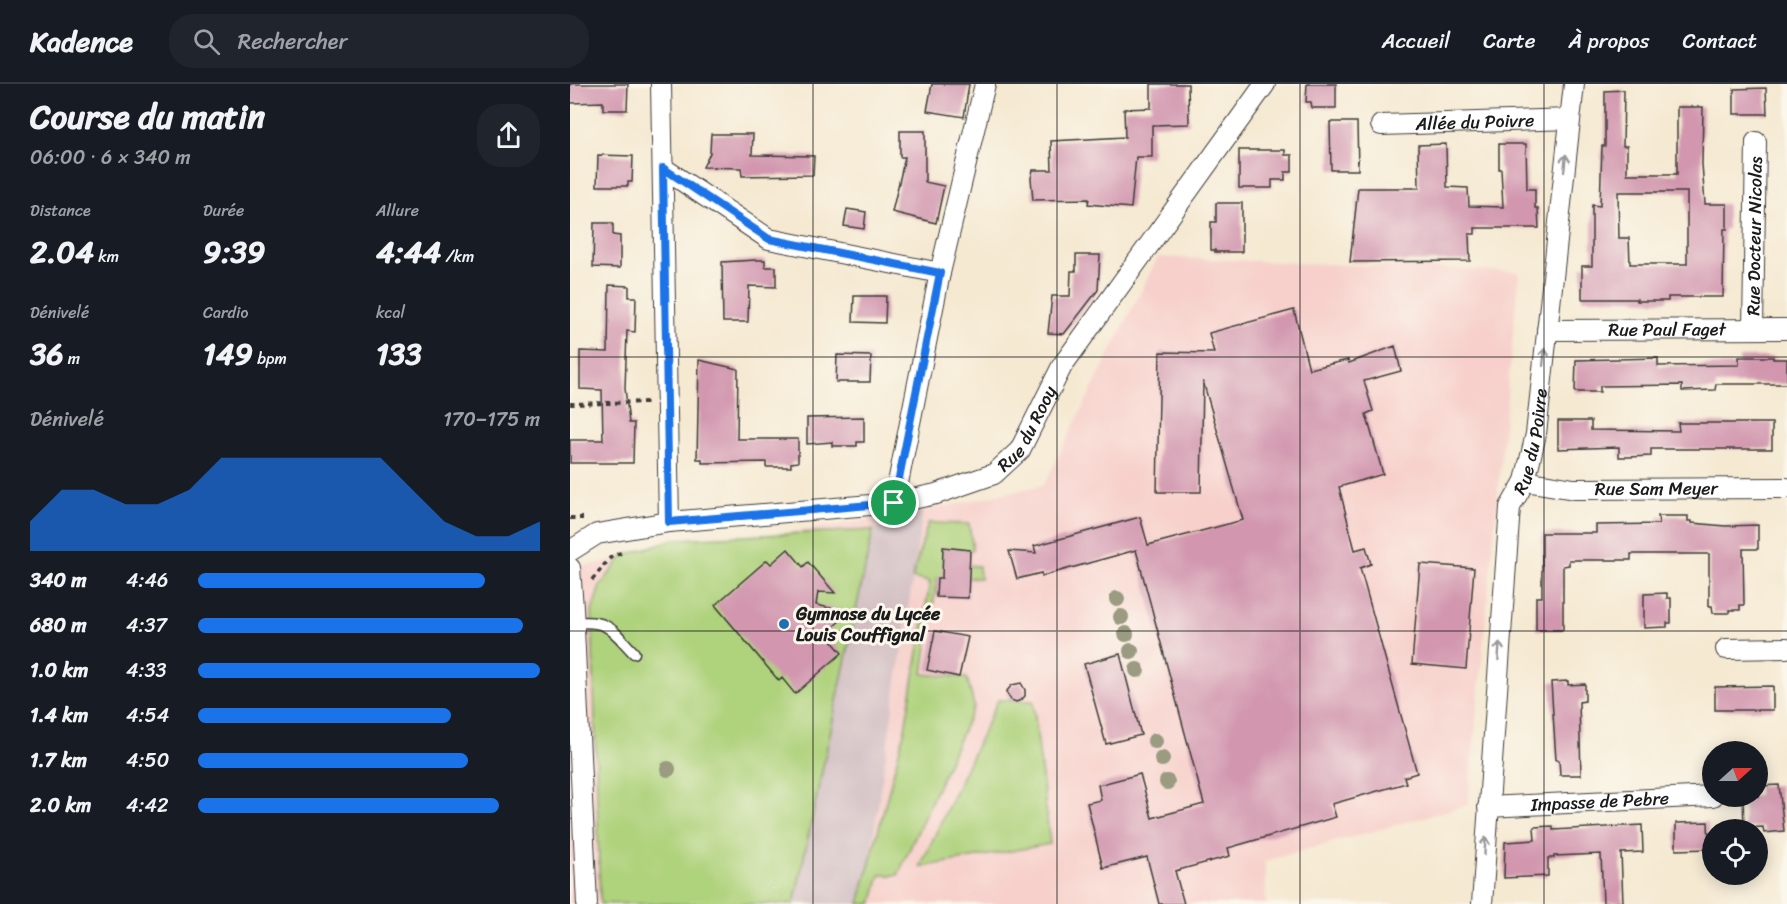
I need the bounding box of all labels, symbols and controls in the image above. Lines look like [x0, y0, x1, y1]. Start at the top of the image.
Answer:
search box [169, 14, 589, 68]
text: Kadence [30, 17, 133, 66]
text: Rechercher [238, 22, 347, 61]
text: Accueil [1382, 22, 1450, 60]
text: Carte [1483, 22, 1536, 60]
text: À propos [1569, 22, 1650, 60]
text: Contact [1683, 22, 1757, 60]
icon: search [190, 25, 223, 58]
text: Course du matin [30, 88, 265, 146]
button: share [477, 104, 540, 167]
street label: Allée du Poivre [1414, 104, 1535, 140]
text: 06:00 · 6 × 340 m [30, 140, 191, 175]
one-way arrow [1560, 154, 1571, 174]
street label: Rue Docteur Nicolas [1737, 156, 1772, 316]
text: Distance [30, 196, 91, 225]
text: Durée [203, 196, 244, 225]
text: Allure [376, 196, 419, 225]
text: 2.04 [30, 225, 94, 279]
text: 9:39 [203, 225, 265, 279]
text: 4:44 [376, 225, 441, 279]
text: km [94, 242, 119, 271]
text: /km [441, 242, 474, 271]
text: Dénivelé [30, 298, 89, 327]
text: Cardio [203, 298, 248, 327]
text: kcal [376, 298, 405, 327]
street label: Rue Paul Faget [1608, 313, 1727, 346]
text: 36 [30, 327, 64, 381]
text: 149 [203, 327, 253, 381]
text: 133 [376, 327, 422, 381]
text: m [64, 344, 80, 373]
text: bpm [253, 344, 287, 373]
one-way arrow [1539, 348, 1550, 368]
street label: Rue du Rooy [989, 380, 1066, 480]
street label: Rue du Poivre [1504, 387, 1557, 501]
text: Dénivelé [30, 402, 104, 437]
text: 170–175 m [443, 402, 540, 437]
street label: Rue Sam Meyer [1595, 472, 1720, 505]
pin [868, 477, 919, 528]
icon: arrive [877, 486, 910, 519]
text: 340 m [30, 563, 87, 598]
text: 4:46 [126, 563, 168, 598]
place label: Gymnase du Lycée Louis Couffignal [795, 598, 941, 651]
text: 680 m [30, 608, 87, 643]
text: 4:37 [126, 608, 167, 643]
marker: Gymnase du Lycée Louis Couffignal [777, 617, 791, 631]
one-way arrow [1494, 642, 1505, 662]
text: 1.0 km [30, 653, 88, 688]
text: 4:33 [126, 653, 167, 688]
text: 1.4 km [30, 698, 88, 733]
text: 4:54 [126, 698, 169, 733]
north arrow [1702, 741, 1768, 807]
map controls [1702, 741, 1768, 885]
text: 1.7 km [30, 743, 87, 778]
text: 4:50 [126, 743, 169, 778]
street label: Impasse de Pebre [1529, 782, 1670, 821]
text: 2.0 km [30, 788, 91, 823]
text: 4:42 [126, 788, 169, 823]
button: locate [1702, 819, 1768, 885]
one-way arrow [1480, 836, 1491, 856]

